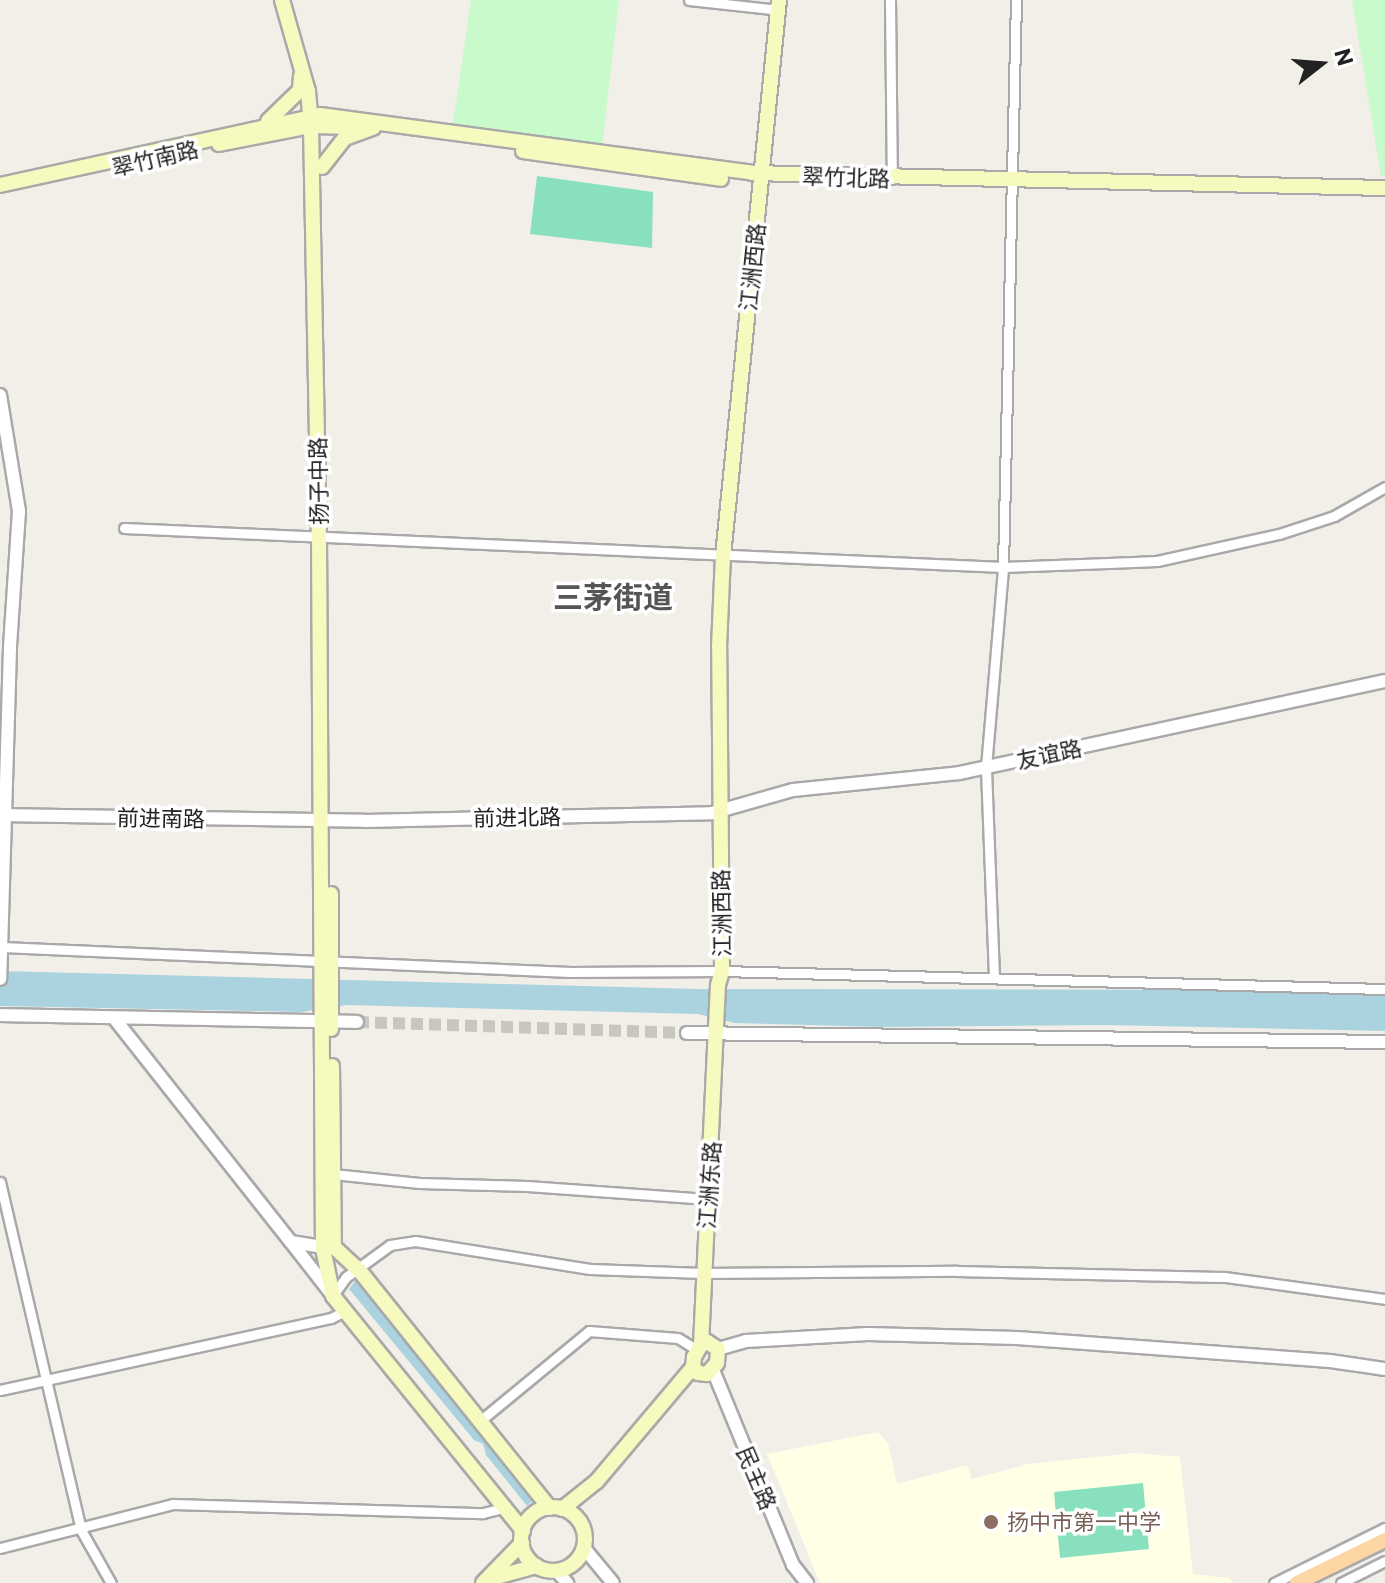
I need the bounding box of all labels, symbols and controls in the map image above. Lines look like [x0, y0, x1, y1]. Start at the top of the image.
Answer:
north arrow [1281, 24, 1361, 104]
text: N [1329, 45, 1360, 69]
street label: 翠竹南路 [109, 135, 201, 181]
street label: 翠竹北路 [802, 162, 890, 192]
street label: 江洲西路 [734, 222, 770, 312]
street label: 扬子中路 [304, 437, 332, 525]
district label: 三茅街道 [553, 578, 673, 614]
street label: 友谊路 [1014, 734, 1084, 774]
street label: 前进北路 [473, 803, 561, 831]
street label: 前进南路 [117, 804, 205, 832]
street label: 江洲西路 [707, 869, 735, 957]
street label: 江洲东路 [693, 1140, 725, 1230]
street label: 民主路 [732, 1442, 782, 1514]
place label: 扬中市第一中学 [1007, 1509, 1161, 1535]
marker: 扬中市第一中学 [982, 1513, 1000, 1531]

